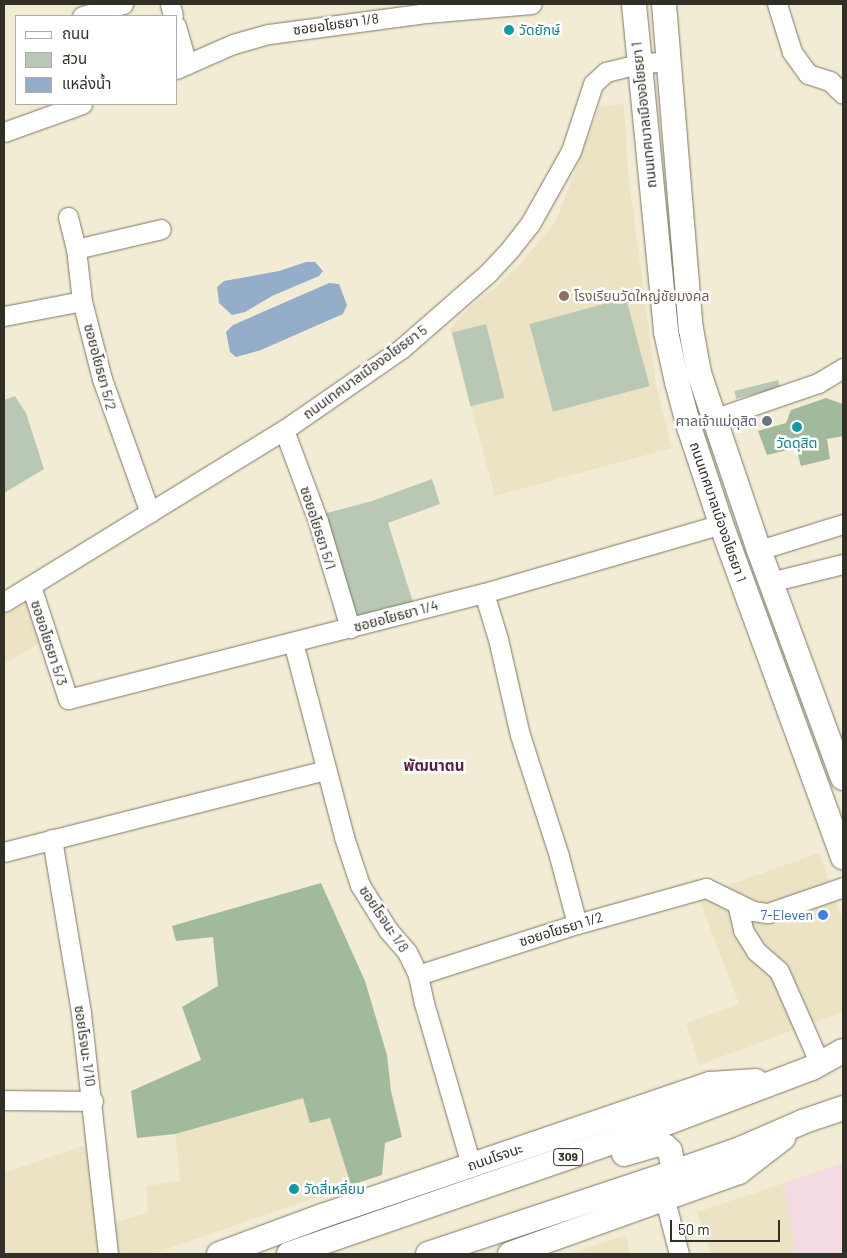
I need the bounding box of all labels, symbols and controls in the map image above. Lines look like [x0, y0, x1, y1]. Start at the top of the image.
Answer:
street label: ซอยอโยธยา 1/8 [292, 10, 380, 38]
legend [15, 15, 178, 105]
place label: วัดยักษ์ [519, 22, 560, 38]
text: ถนน [62, 24, 89, 42]
marker: วัดยักษ์ [503, 24, 515, 36]
street label: ถนนเทศบาลเมืองอโยธยา 1 [628, 41, 660, 189]
text: สวน [62, 49, 87, 67]
text: แหล่งน้ำ [62, 74, 111, 92]
place label: โรงเรียนวัดใหญ่ชัยมงคล [574, 288, 709, 304]
marker: โรงเรียนวัดใหญ่ชัยมงคล [558, 290, 570, 302]
street label: ถนนเทศบาลเมืองอโยธยา 5 [300, 321, 430, 423]
street label: ซอยอโยธยา 5/2 [80, 322, 120, 412]
place label: ศาลเจ้าแม่ดุสิต [676, 413, 757, 429]
marker: ศาลเจ้าแม่ดุสิต [761, 415, 773, 427]
marker: วัดดุสิต [791, 421, 803, 433]
place label: วัดดุสิต [776, 435, 818, 451]
street label: ถนนเทศบาลเมืองอโยธยา 1 [686, 440, 750, 584]
street label: ซอยอโยธยา 5/1 [297, 484, 339, 572]
street label: ซอยอโยธยา 1/4 [352, 597, 440, 635]
street label: ซอยอโยธยา 5/3 [27, 598, 71, 688]
district label: พัฒนาตน [404, 757, 464, 775]
street label: ซอยโรจนะ 1/8 [356, 883, 412, 955]
place label: 7-Eleven [760, 907, 813, 923]
street label: ซอยอโยธยา 1/2 [517, 908, 605, 950]
marker: 7-Eleven [817, 909, 829, 921]
street label: ซอยโรจนะ 1/10 [71, 1004, 99, 1088]
street label: ถนนโรจนะ [465, 1140, 525, 1174]
road number: 309 [553, 1148, 583, 1166]
place label: วัดสี่เหลี่ยม [304, 1181, 365, 1197]
marker: วัดสี่เหลี่ยม [288, 1183, 300, 1195]
scale bar [672, 1210, 782, 1242]
text: 50 m [678, 1220, 710, 1238]

